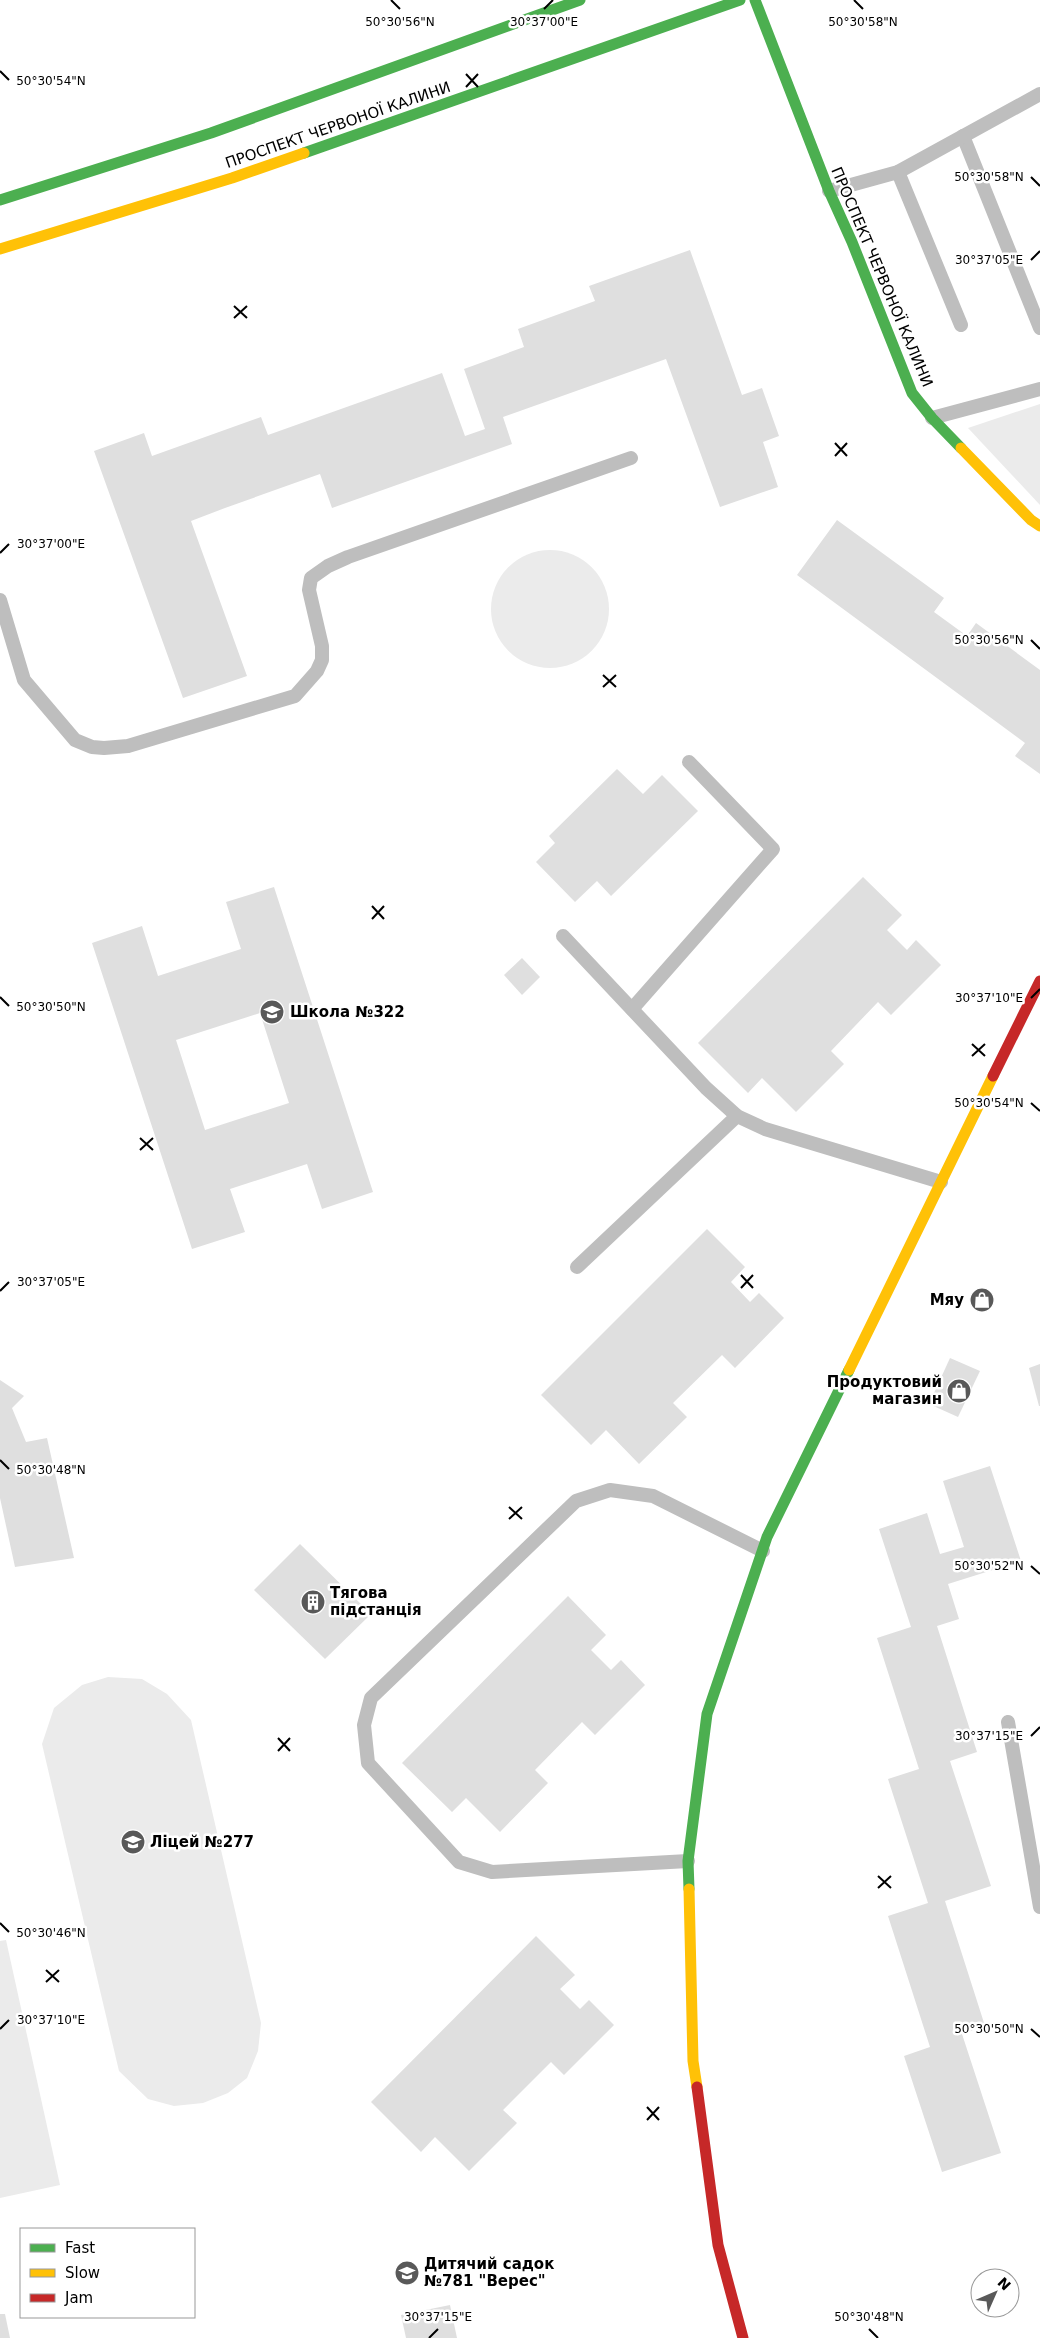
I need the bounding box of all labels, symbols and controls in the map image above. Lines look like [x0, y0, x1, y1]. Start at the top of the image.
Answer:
text: 50°30'56"N [365, 15, 435, 29]
text: 30°37'00"E [510, 15, 578, 29]
text: 50°30'58"N [828, 15, 898, 29]
text: 50°30'54"N [16, 74, 86, 88]
street label: ПРОСПЕКТ ЧЕРВОНОЇ КАЛИНИ [223, 77, 453, 172]
street label: ПРОСПЕКТ ЧЕРВОНОЇ КАЛИНИ [827, 164, 938, 390]
text: 50°30'58"N [954, 170, 1024, 184]
text: 30°37'05"E [955, 253, 1023, 267]
text: 30°37'00"E [17, 537, 85, 551]
text: 50°30'56"N [954, 633, 1024, 647]
text: 30°37'10"E [955, 991, 1023, 1005]
school or university icon: Школа №322 [259, 999, 285, 1025]
text: 50°30'50"N [16, 1000, 86, 1014]
place label: Школа №322 [290, 1003, 405, 1021]
text: 50°30'54"N [954, 1096, 1024, 1110]
text: 30°37'05"E [17, 1275, 85, 1289]
shop icon: Мяу [969, 1287, 995, 1313]
place label: Мяу [930, 1291, 964, 1309]
place label: Продуктовий магазин [827, 1373, 942, 1408]
shop icon: Продуктовий магазин [946, 1378, 972, 1404]
text: 50°30'48"N [16, 1463, 86, 1477]
text: 50°30'52"N [954, 1559, 1024, 1573]
place label: Тягова пiдстанцiя [330, 1584, 422, 1619]
building icon: Тягова пiдстанцiя [300, 1589, 326, 1615]
text: 30°37'15"E [955, 1729, 1023, 1743]
school or university icon: Ліцей №277 [120, 1829, 146, 1855]
place label: Ліцей №277 [150, 1833, 254, 1851]
text: 50°30'46"N [16, 1926, 86, 1940]
text: 30°37'10"E [17, 2013, 85, 2027]
text: 50°30'50"N [954, 2022, 1024, 2036]
legend [20, 2228, 195, 2318]
text: Fast [65, 2239, 95, 2257]
place label: Дитячий садок №781 "Верес" [424, 2255, 554, 2290]
school or university icon: Дитячий садок №781 "Верес" [394, 2260, 420, 2286]
text: Slow [65, 2264, 100, 2282]
north arrow [970, 2268, 1020, 2318]
text: N [994, 2274, 1014, 2294]
text: Jam [64, 2289, 93, 2307]
text: 30°37'15"E [404, 2310, 472, 2324]
text: 50°30'48"N [834, 2310, 904, 2324]

